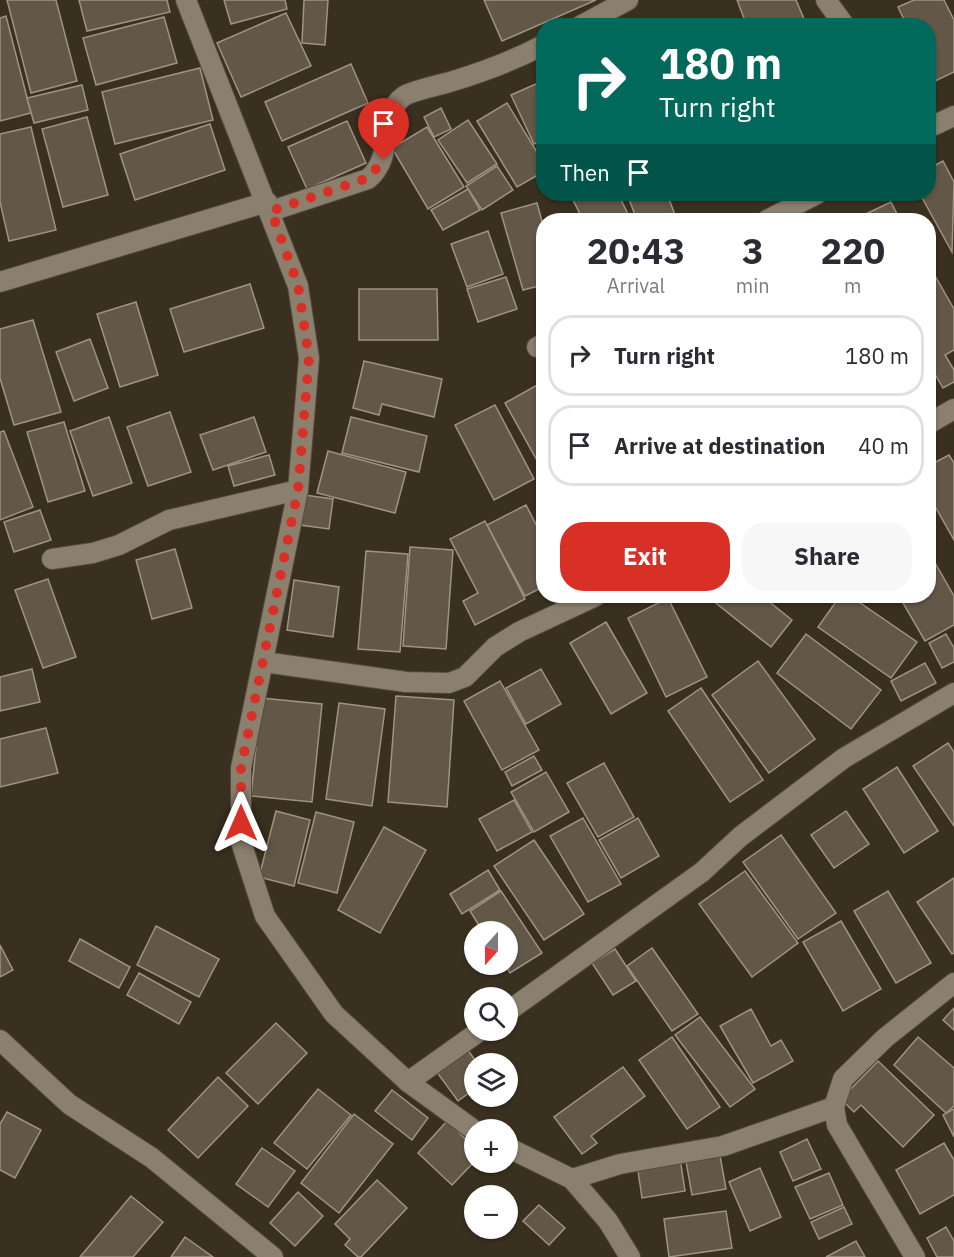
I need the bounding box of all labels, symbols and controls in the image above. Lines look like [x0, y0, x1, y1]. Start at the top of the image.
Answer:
text: 180 m [659, 36, 782, 91]
icon: right [560, 42, 638, 120]
text: Turn right [659, 89, 776, 124]
pin [358, 98, 409, 160]
icon: arrive [367, 107, 400, 140]
icon: arrive [622, 156, 655, 189]
text: Then [560, 158, 610, 187]
text: 20:43 [587, 227, 685, 274]
text: 3 [742, 227, 764, 274]
text: 220 [820, 227, 885, 274]
text: Arrival [607, 272, 665, 299]
text: min [736, 272, 770, 299]
text: m [844, 272, 862, 299]
icon: right [563, 339, 596, 372]
text: Turn right [614, 341, 715, 370]
text: 180 m [845, 341, 909, 370]
icon: arrive [563, 429, 596, 462]
text: Arrive at destination [614, 431, 825, 460]
text: 40 m [858, 431, 909, 460]
button: Exit [560, 522, 730, 591]
button: Share [742, 522, 912, 591]
position arrow [209, 791, 273, 855]
north arrow [464, 921, 518, 975]
map controls [464, 921, 518, 1239]
button: search [464, 987, 518, 1041]
button: layers [464, 1053, 518, 1107]
button: + [464, 1119, 518, 1173]
button: − [464, 1185, 518, 1239]

